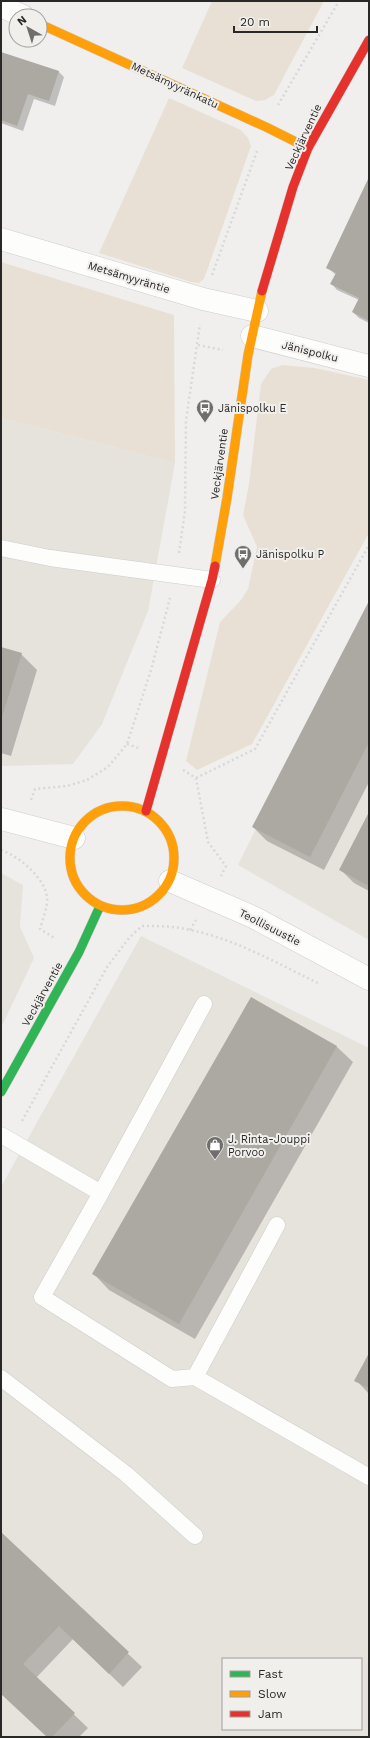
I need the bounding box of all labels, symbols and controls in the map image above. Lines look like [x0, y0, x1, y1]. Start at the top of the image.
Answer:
north arrow [8, 8, 48, 48]
scale bar [234, 8, 317, 34]
text: N [15, 13, 29, 28]
text: 20 m [240, 15, 270, 29]
street label: Metsämyyränkatu [129, 60, 220, 111]
street label: Veckjärventie [282, 102, 324, 172]
street label: Metsämyyräntie [86, 259, 171, 296]
street label: Jänispolku [280, 338, 339, 365]
bus stop icon: Jänispolku E [195, 398, 215, 423]
place label: Jänispolku E [218, 402, 286, 415]
street label: Veckjärventie [208, 428, 231, 500]
bus stop icon: Jänispolku P [233, 544, 253, 569]
place label: Jänispolku P [256, 548, 324, 561]
street label: Teollisuustie [237, 906, 303, 948]
street label: Veckjärventie [19, 960, 65, 1029]
place label: J. Rinta-Jouppi Porvoo [228, 1133, 310, 1159]
shop icon: J. Rinta-Jouppi Porvoo [205, 1135, 225, 1160]
legend [222, 1658, 362, 1730]
text: Fast [258, 1667, 283, 1681]
text: Slow [258, 1687, 286, 1701]
text: Jam [258, 1707, 283, 1721]

